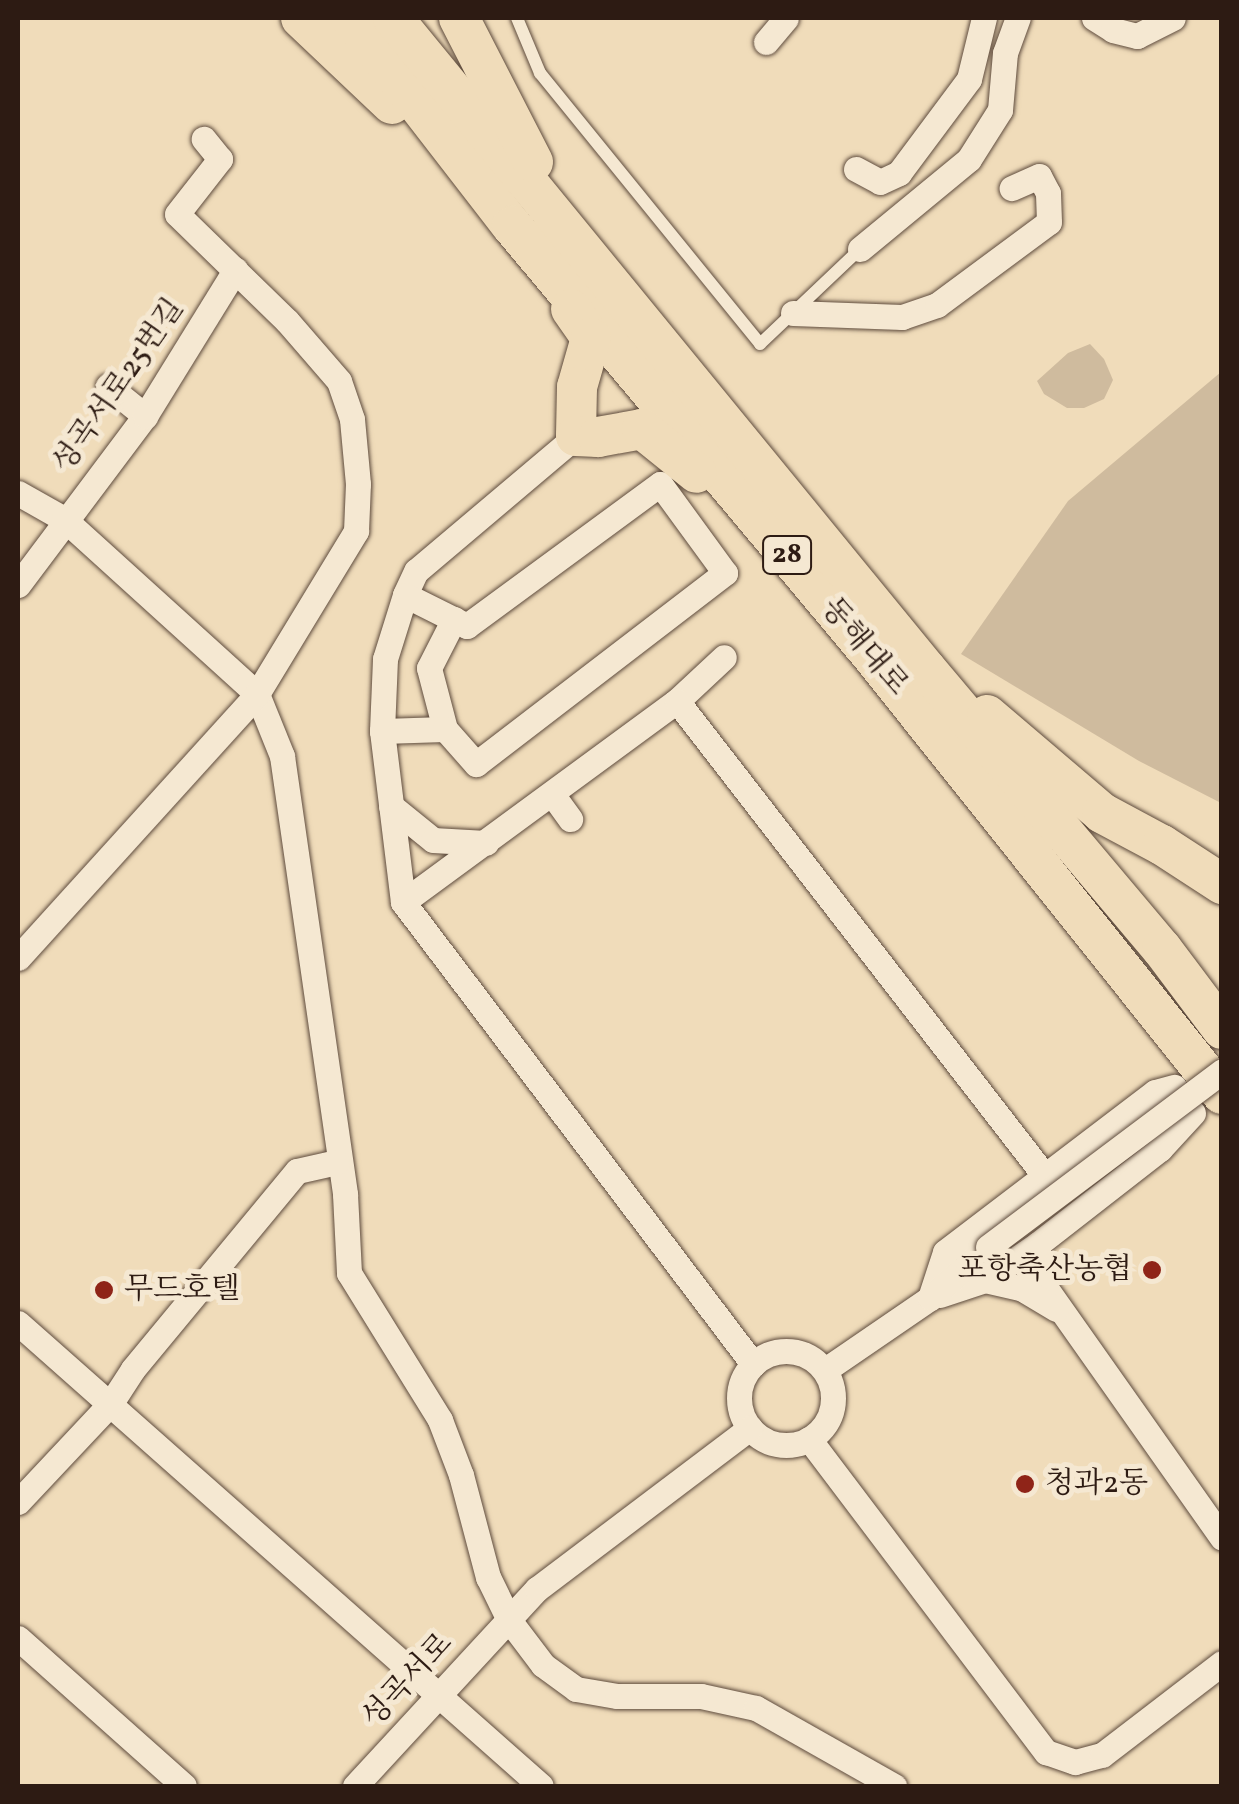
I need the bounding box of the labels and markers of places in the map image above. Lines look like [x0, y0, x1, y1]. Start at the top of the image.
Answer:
place label: 포항축산농협 [958, 1252, 1132, 1288]
marker: 포항축산농협 [1141, 1259, 1163, 1281]
place label: 무드호텔 [124, 1272, 240, 1308]
marker: 무드호텔 [93, 1279, 115, 1301]
place label: 청과2동 [1045, 1466, 1148, 1502]
marker: 청과2동 [1014, 1473, 1036, 1495]

